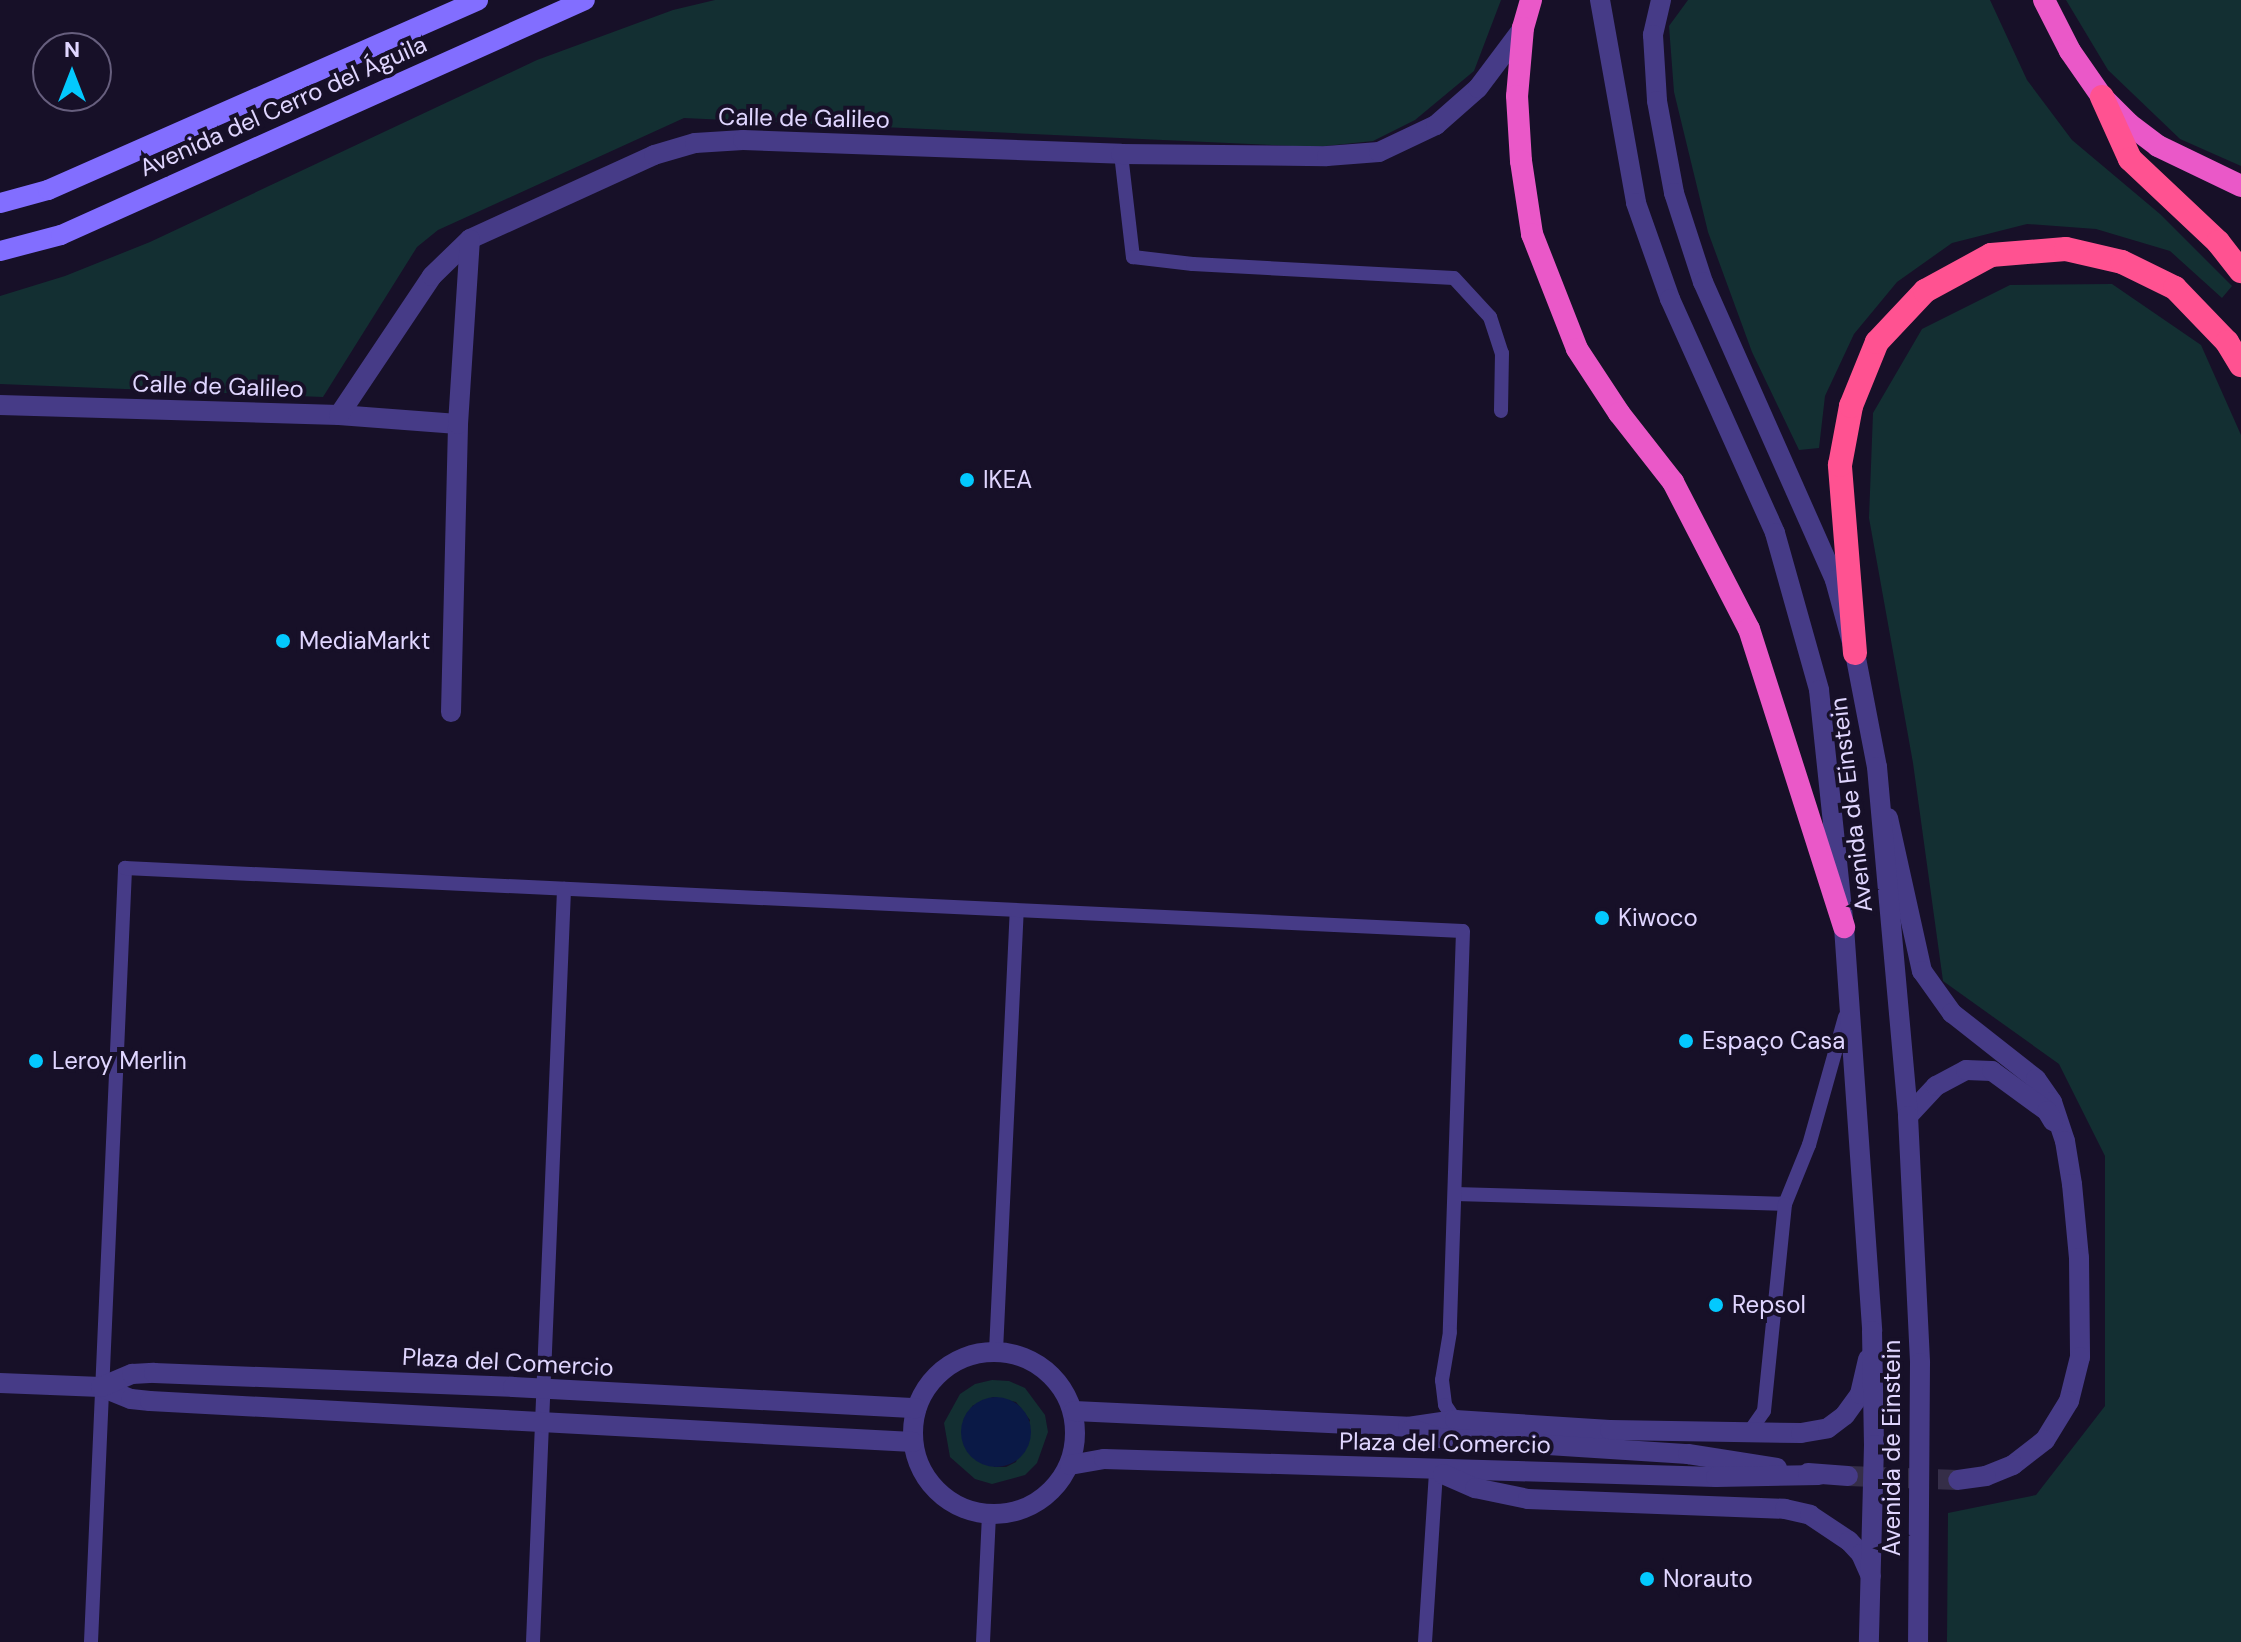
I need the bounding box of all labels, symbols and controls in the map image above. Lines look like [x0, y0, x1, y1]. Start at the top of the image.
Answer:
street label: Avenida del Cerro del Águila [135, 30, 431, 182]
north arrow [32, 32, 112, 112]
text: N [64, 35, 80, 64]
street label: Calle de Galileo [718, 102, 890, 134]
street label: Calle de Galileo [132, 369, 304, 403]
place label: IKEA [983, 466, 1032, 494]
marker: IKEA [958, 471, 976, 489]
place label: MediaMarkt [299, 627, 430, 655]
marker: MediaMarkt [274, 632, 292, 650]
street label: Avenida de Einstein [1824, 696, 1878, 914]
place label: Kiwoco [1618, 904, 1698, 932]
marker: Kiwoco [1593, 909, 1611, 927]
place label: Espaço Casa [1702, 1027, 1845, 1055]
marker: Espaço Casa [1677, 1032, 1695, 1050]
place label: Leroy Merlin [52, 1047, 187, 1075]
marker: Leroy Merlin [27, 1052, 45, 1070]
place label: Repsol [1732, 1291, 1806, 1319]
marker: Repsol [1707, 1296, 1725, 1314]
street label: Avenida de Einstein [1878, 1340, 1906, 1556]
street label: Plaza del Comercio [402, 1342, 614, 1382]
street label: Plaza del Comercio [1339, 1427, 1551, 1459]
place label: Norauto [1663, 1565, 1753, 1593]
marker: Norauto [1638, 1570, 1656, 1588]

